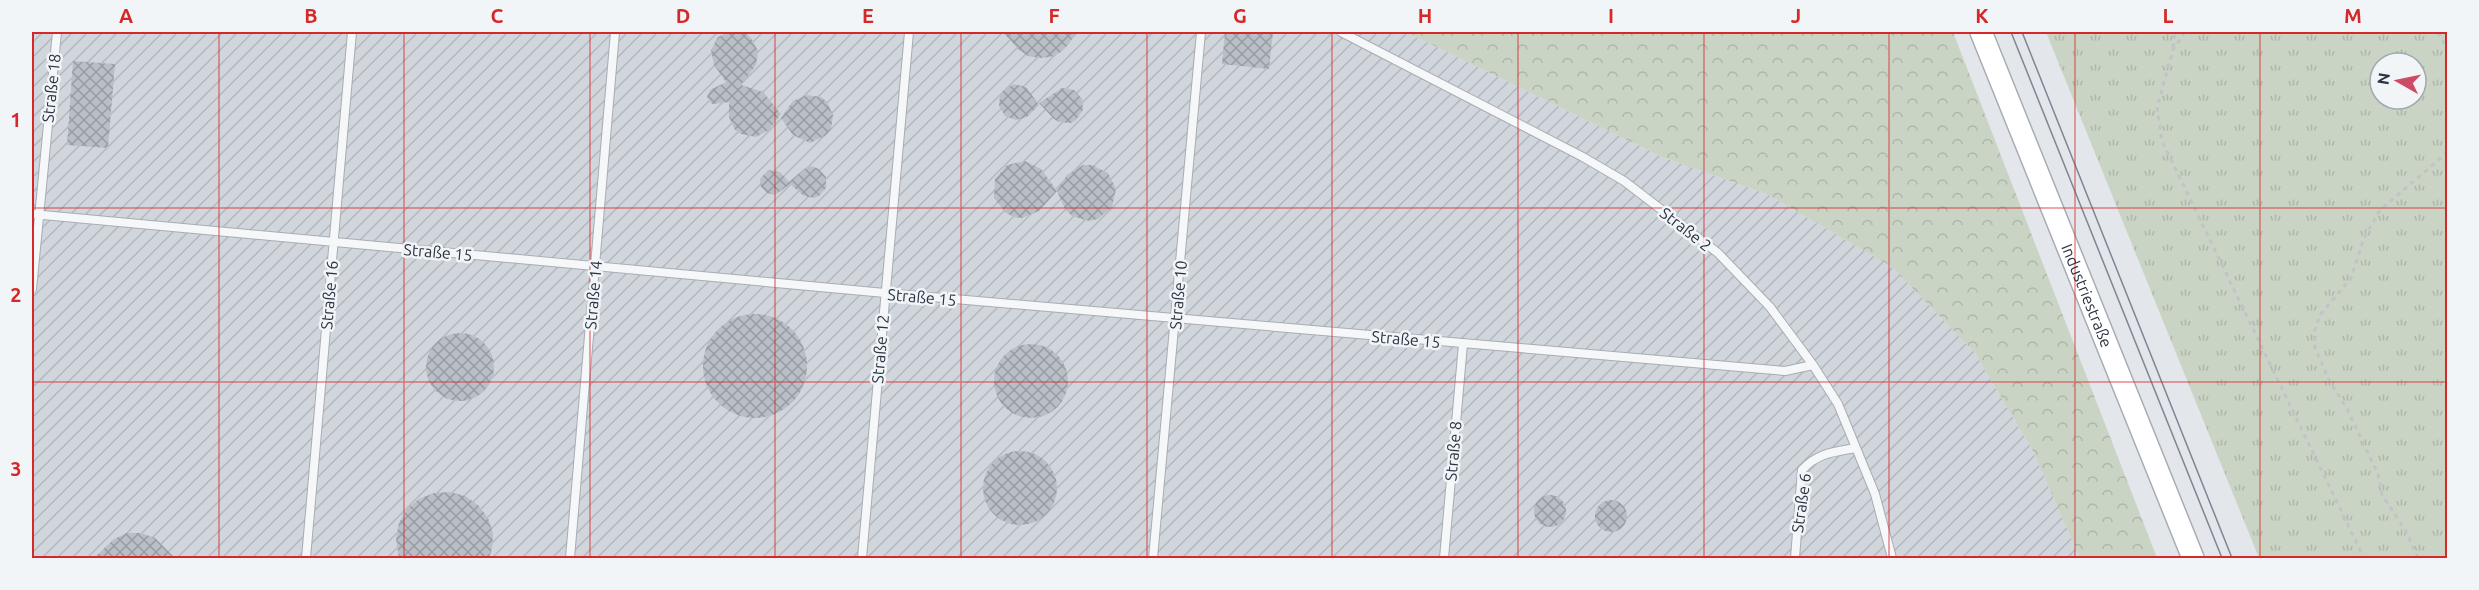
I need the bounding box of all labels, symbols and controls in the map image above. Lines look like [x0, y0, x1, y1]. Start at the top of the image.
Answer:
text: A [119, 4, 133, 27]
text: B [304, 4, 318, 27]
text: C [491, 4, 504, 27]
text: D [676, 4, 690, 27]
text: E [862, 4, 874, 27]
text: F [1048, 4, 1060, 27]
text: G [1233, 4, 1247, 27]
text: H [1418, 4, 1432, 27]
text: I [1608, 4, 1614, 27]
text: J [1791, 4, 1801, 27]
text: K [1975, 4, 1989, 27]
text: L [2163, 4, 2174, 27]
text: M [2344, 4, 2362, 27]
north arrow [2368, 51, 2428, 111]
street label: Straße 18 [38, 53, 64, 123]
text: N [2373, 71, 2393, 86]
text: 1 [10, 108, 22, 131]
street label: Straße 2 [1657, 203, 1715, 255]
street label: Straße 15 [403, 240, 473, 264]
street label: Industriestraße [2058, 241, 2116, 350]
street label: Straße 16 [317, 260, 341, 330]
street label: Straße 14 [581, 260, 605, 330]
street label: Straße 10 [1166, 260, 1190, 330]
text: 2 [10, 283, 22, 306]
street label: Straße 15 [887, 285, 957, 309]
street label: Straße 12 [868, 314, 892, 384]
street label: Straße 15 [1371, 327, 1441, 351]
street label: Straße 8 [1441, 420, 1465, 482]
text: 3 [10, 457, 22, 480]
street label: Straße 6 [1788, 472, 1814, 534]

